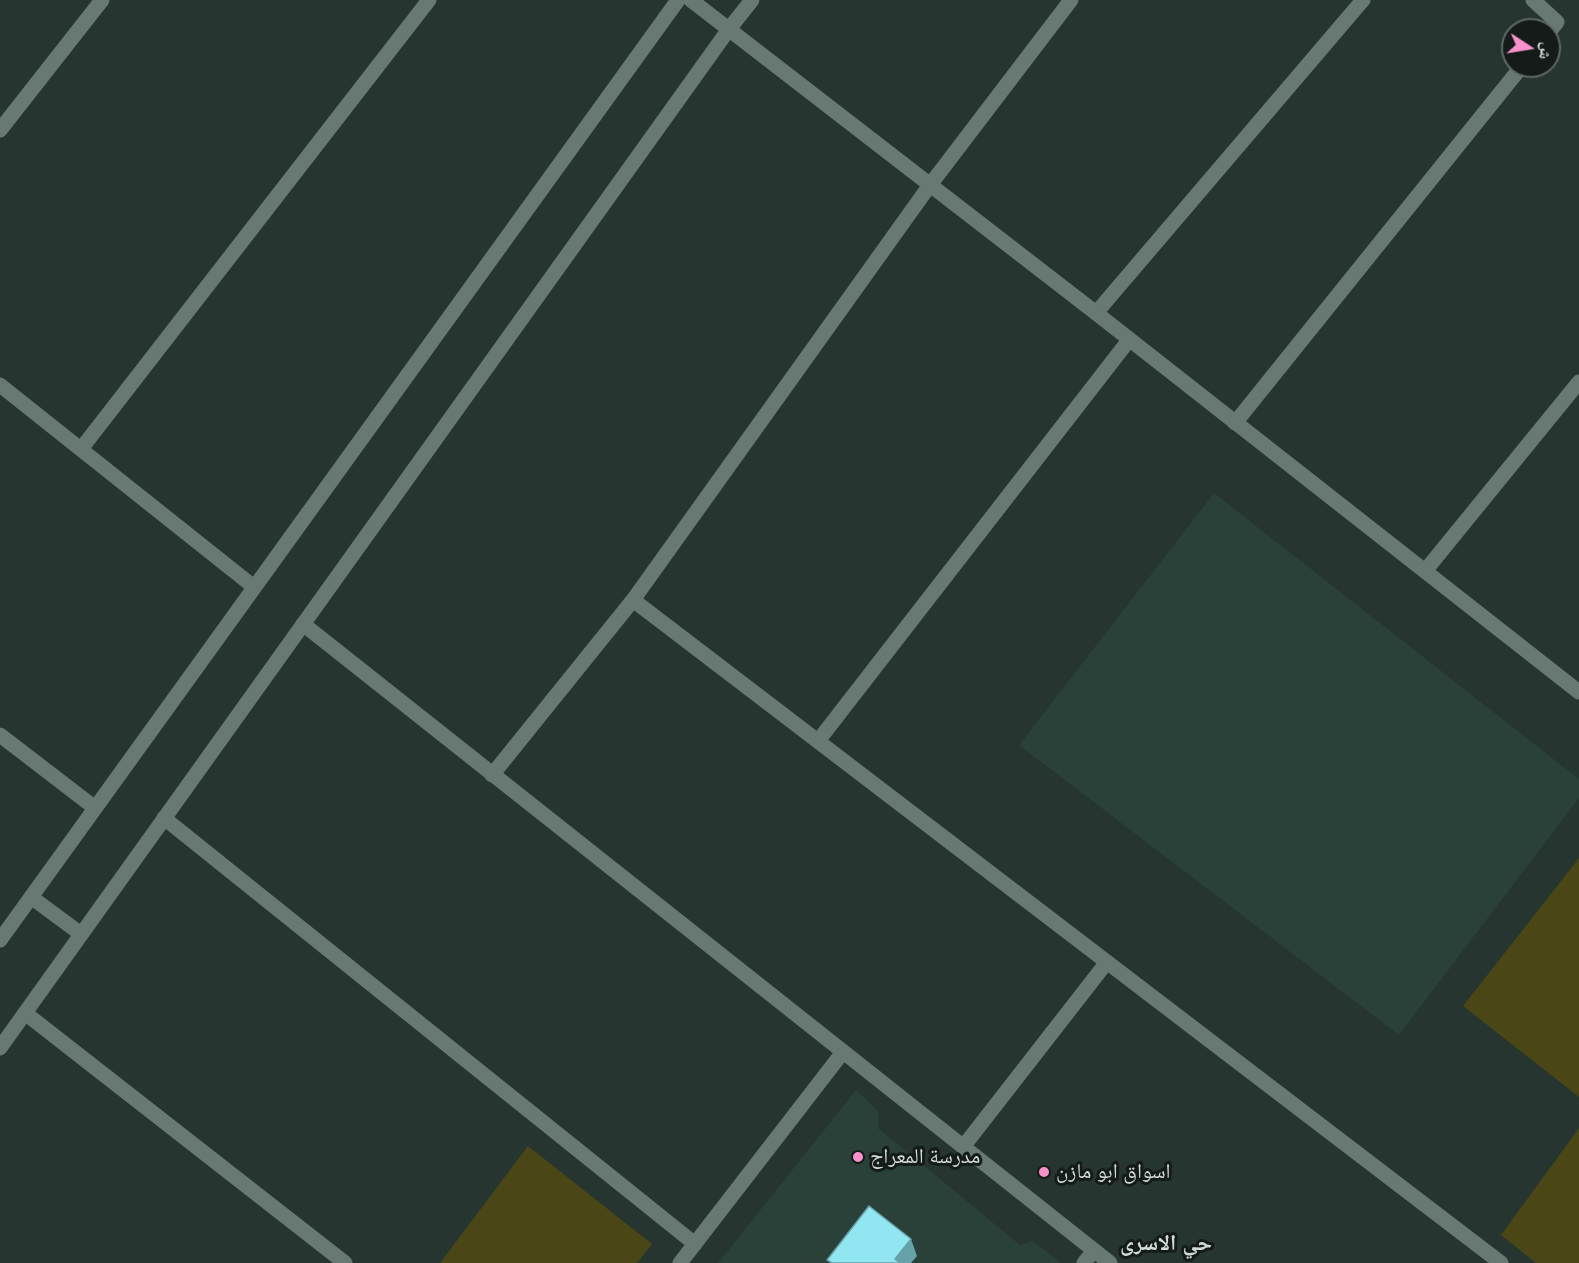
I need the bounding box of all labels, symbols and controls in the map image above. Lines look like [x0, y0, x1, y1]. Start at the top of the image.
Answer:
north arrow [1501, 18, 1561, 78]
text: ش [1535, 41, 1558, 62]
place label: مدرسة المعراج [870, 1144, 980, 1170]
marker: مدرسة المعراج [851, 1150, 865, 1164]
place label: اسواق ابو مازن [1056, 1159, 1171, 1185]
marker: اسواق ابو مازن [1037, 1165, 1051, 1179]
district label: حي الاسرى [1120, 1230, 1212, 1256]

